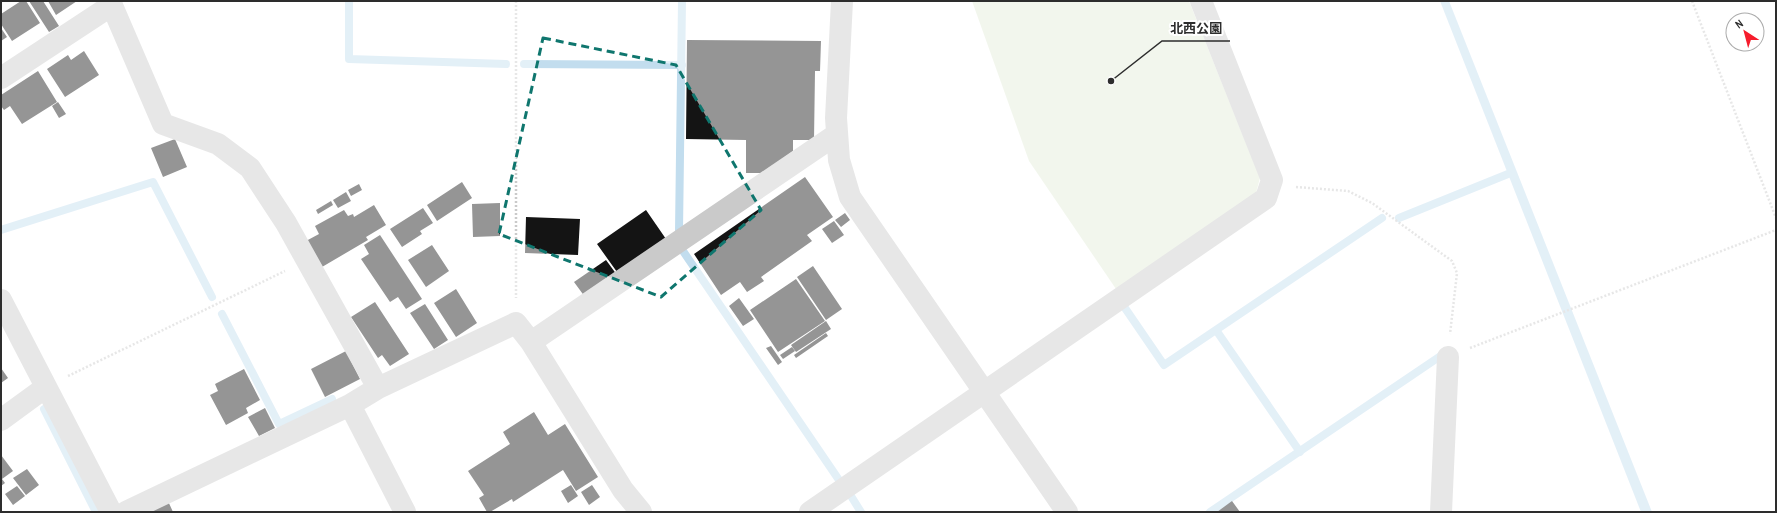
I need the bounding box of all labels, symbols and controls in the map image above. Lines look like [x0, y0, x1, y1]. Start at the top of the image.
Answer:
north arrow [1725, 12, 1765, 52]
callout: 北西公園 [1162, 16, 1230, 41]
text: N [1732, 16, 1746, 31]
text: 北西公園 [1170, 20, 1222, 37]

